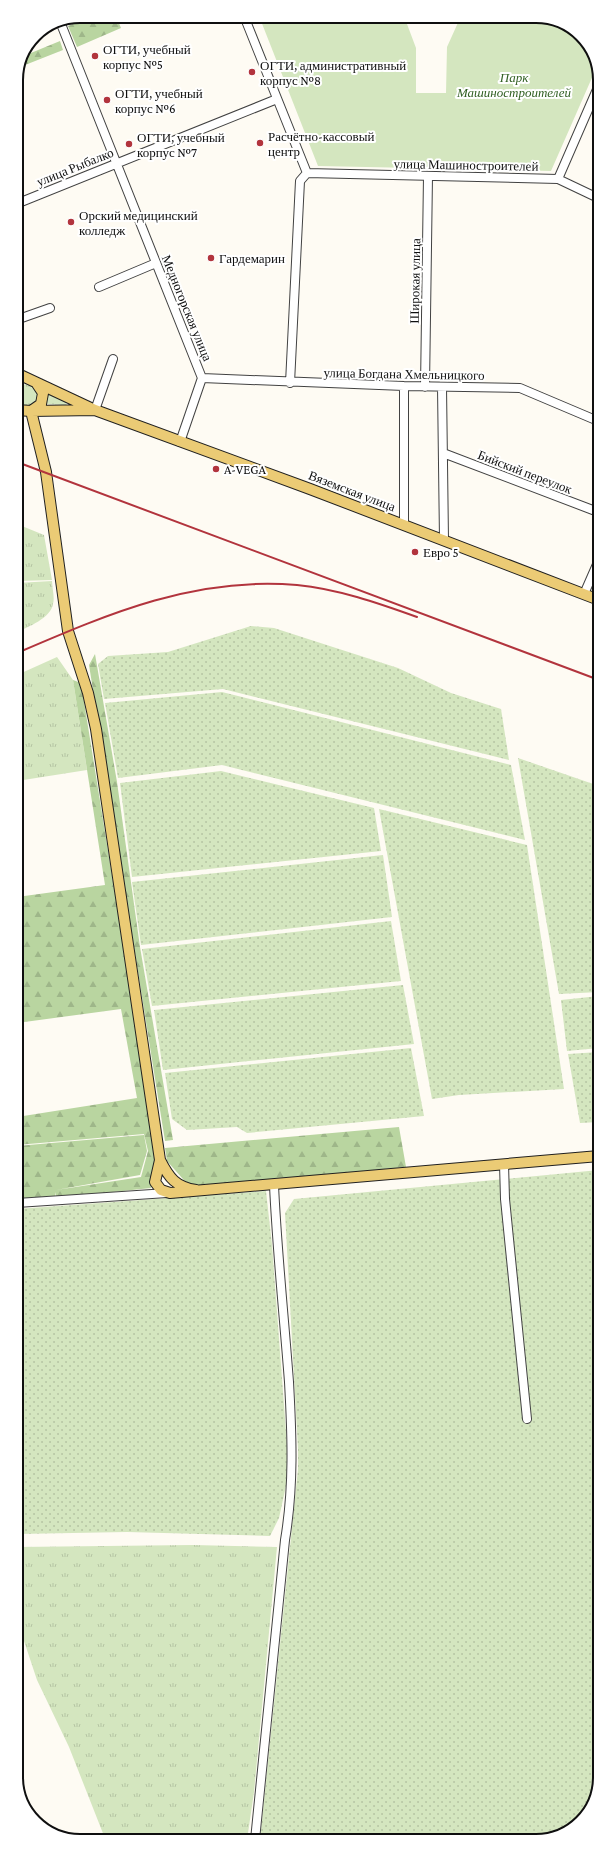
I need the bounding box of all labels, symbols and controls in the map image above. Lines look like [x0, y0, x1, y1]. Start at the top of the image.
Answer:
place label: ОГТИ, учебный корпус №5 [103, 42, 191, 72]
marker: ОГТИ, учебный корпус №5 [90, 51, 100, 61]
place label: ОГТИ, административный корпус №8 [260, 58, 406, 88]
marker: ОГТИ, административный корпус №8 [247, 67, 257, 77]
park label: Парк Машиностроителей [456, 70, 572, 100]
place label: ОГТИ, учебный корпус №6 [115, 86, 203, 116]
marker: ОГТИ, учебный корпус №6 [102, 95, 112, 105]
place label: Расчётно-кассовый центр [268, 129, 374, 159]
place label: ОГТИ, учебный корпус №7 [137, 130, 225, 160]
marker: Расчётно-кассовый центр [255, 138, 265, 148]
marker: ОГТИ, учебный корпус №7 [124, 139, 134, 149]
street label: улица Рыбалко [34, 145, 116, 189]
street label: улица Машиностроителей [393, 156, 539, 174]
place label: Орский медицинский колледж [79, 208, 198, 238]
marker: Орский медицинский колледж [66, 217, 76, 227]
street label: Широкая улица [407, 238, 423, 324]
place label: Гардемарин [219, 251, 285, 266]
street label: Медногорская улица [159, 253, 215, 364]
marker: Гардемарин [206, 253, 216, 263]
street label: улица Богдана Хмельницкого [323, 365, 485, 383]
street label: Бийский переулок [476, 447, 575, 497]
place label: A-VEGA [224, 462, 266, 477]
marker: A-VEGA [211, 464, 221, 474]
street label: Вяземская улица [306, 468, 398, 515]
place label: Евро 5 [423, 545, 459, 560]
marker: Евро 5 [410, 547, 420, 557]

